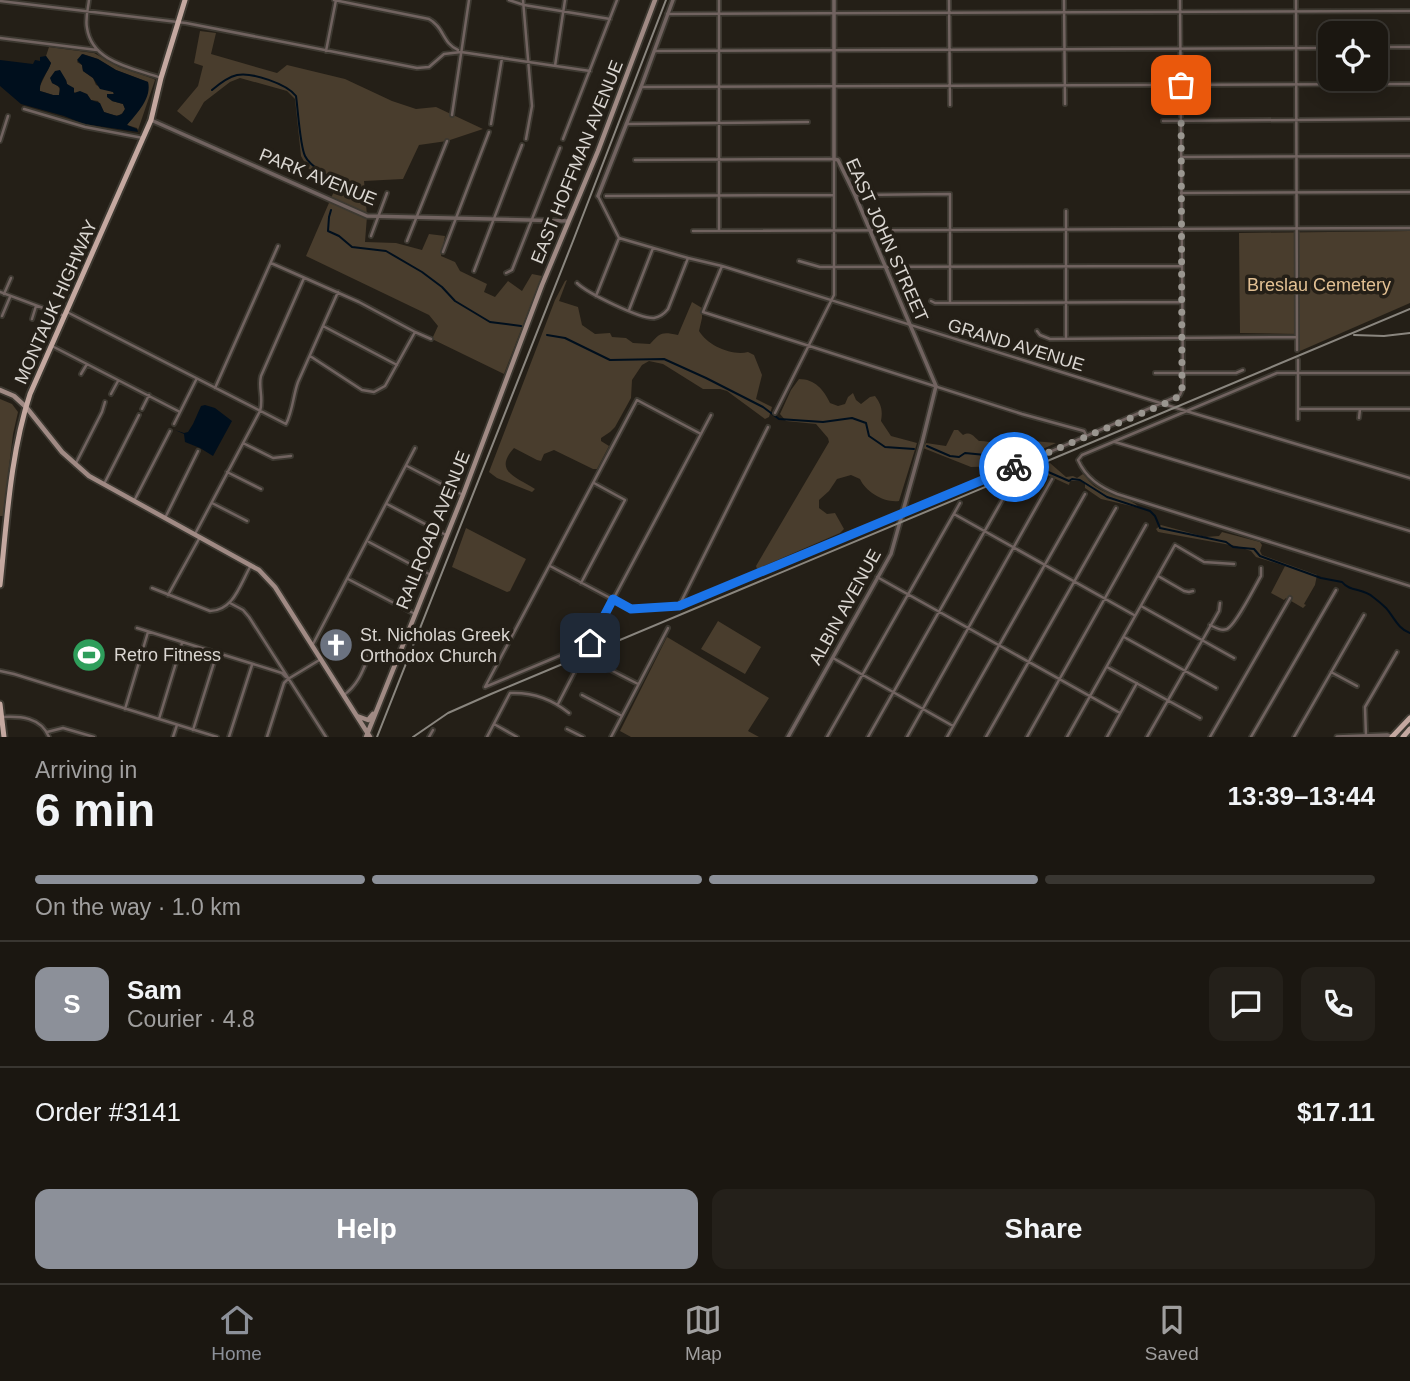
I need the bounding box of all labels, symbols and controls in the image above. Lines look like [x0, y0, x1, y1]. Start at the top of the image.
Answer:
map controls [1318, 21, 1388, 91]
button: locate [1318, 21, 1388, 91]
pin [1151, 55, 1211, 115]
street label: EAST HOFFMAN AVENUE [527, 57, 627, 267]
icon: bag [1162, 66, 1200, 104]
street label: PARK AVENUE [257, 144, 379, 210]
street label: EAST JOHN STREET [842, 155, 932, 325]
street label: MONTAUK HIGHWAY [11, 217, 101, 387]
park label: Breslau Cemetery [1247, 275, 1391, 295]
street label: GRAND AVENUE [945, 315, 1087, 375]
courier [979, 432, 1049, 502]
street label: RAILROAD AVENUE [392, 448, 474, 612]
icon: bike [995, 448, 1033, 486]
street label: ALBIN AVENUE [805, 546, 885, 668]
pin [560, 613, 620, 673]
icon: home [571, 624, 609, 662]
place label: St. Nicholas Greek Orthodox Church [360, 625, 511, 666]
church icon: St. Nicholas Greek Orthodox Church [317, 626, 355, 664]
sports icon: Retro Fitness [70, 636, 108, 674]
place label: Retro Fitness [114, 645, 221, 665]
text: Arriving in [35, 757, 137, 783]
text: 13:39–13:44 [1228, 781, 1375, 811]
text: 6 min [35, 784, 155, 836]
text: On the way · 1.0 km [35, 894, 241, 920]
button: chat [1209, 967, 1283, 1041]
button: phone [1301, 967, 1375, 1041]
text: Sam [127, 975, 182, 1005]
text: S [63, 989, 81, 1019]
text: Courier · 4.8 [127, 1006, 255, 1032]
text: Order #3141 [35, 1097, 181, 1127]
text: $17.11 [1297, 1097, 1375, 1127]
button: Help [35, 1189, 698, 1269]
button: Share [712, 1189, 1375, 1269]
tab: Home [211, 1301, 262, 1365]
tab: Map [684, 1301, 722, 1365]
tab: Saved [1145, 1301, 1199, 1365]

